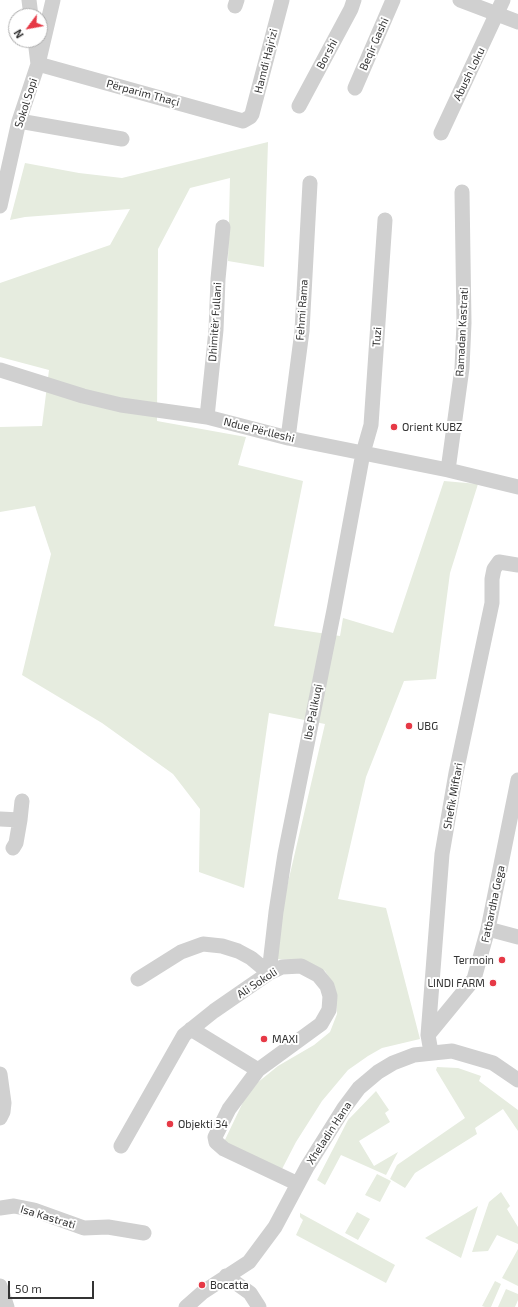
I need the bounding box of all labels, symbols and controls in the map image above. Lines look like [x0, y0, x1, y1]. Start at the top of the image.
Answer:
north arrow [8, 8, 48, 48]
street label: Beqir Gashi [357, 16, 391, 72]
text: N [11, 27, 26, 41]
street label: Hamdi Hajrizi [252, 27, 280, 95]
street label: Borshi [314, 37, 340, 71]
street label: Abush Loku [450, 45, 488, 103]
street label: Sokol Sopi [12, 77, 40, 129]
street label: Përparim Thaçi [105, 77, 181, 109]
street label: Fehmi Rama [293, 279, 311, 341]
street label: Dhimitër Fullani [206, 282, 224, 362]
street label: Ramadan Kastrati [453, 287, 471, 377]
street label: Tuzi [370, 327, 384, 347]
street label: Ndue Përlleshi [222, 415, 296, 445]
place label: Orient KUBZ [402, 420, 462, 434]
marker: Orient KUBZ [389, 422, 399, 432]
street label: Ibe Palikuqi [301, 683, 325, 741]
place label: UBG [417, 719, 438, 733]
marker: UBG [404, 721, 414, 731]
street label: Shefik Miftari [441, 762, 465, 830]
street label: Fatbardha Gega [478, 864, 508, 944]
place label: Termoin [454, 953, 494, 967]
marker: Termoin [497, 955, 507, 965]
street label: Ali Sokoli [234, 965, 280, 1001]
place label: LINDI FARM [427, 976, 485, 990]
marker: LINDI FARM [488, 978, 498, 988]
place label: MAXI [272, 1032, 298, 1046]
marker: MAXI [259, 1034, 269, 1044]
street label: Xheladin Hana [304, 1099, 354, 1167]
place label: Objekti 34 [178, 1117, 228, 1131]
marker: Objekti 34 [165, 1119, 175, 1129]
street label: Isa Kastrati [19, 1202, 77, 1232]
scale bar [10, 1273, 96, 1299]
place label: Bocatta [210, 1278, 249, 1292]
marker: Bocatta [197, 1280, 207, 1290]
text: 50 m [15, 1281, 42, 1295]

